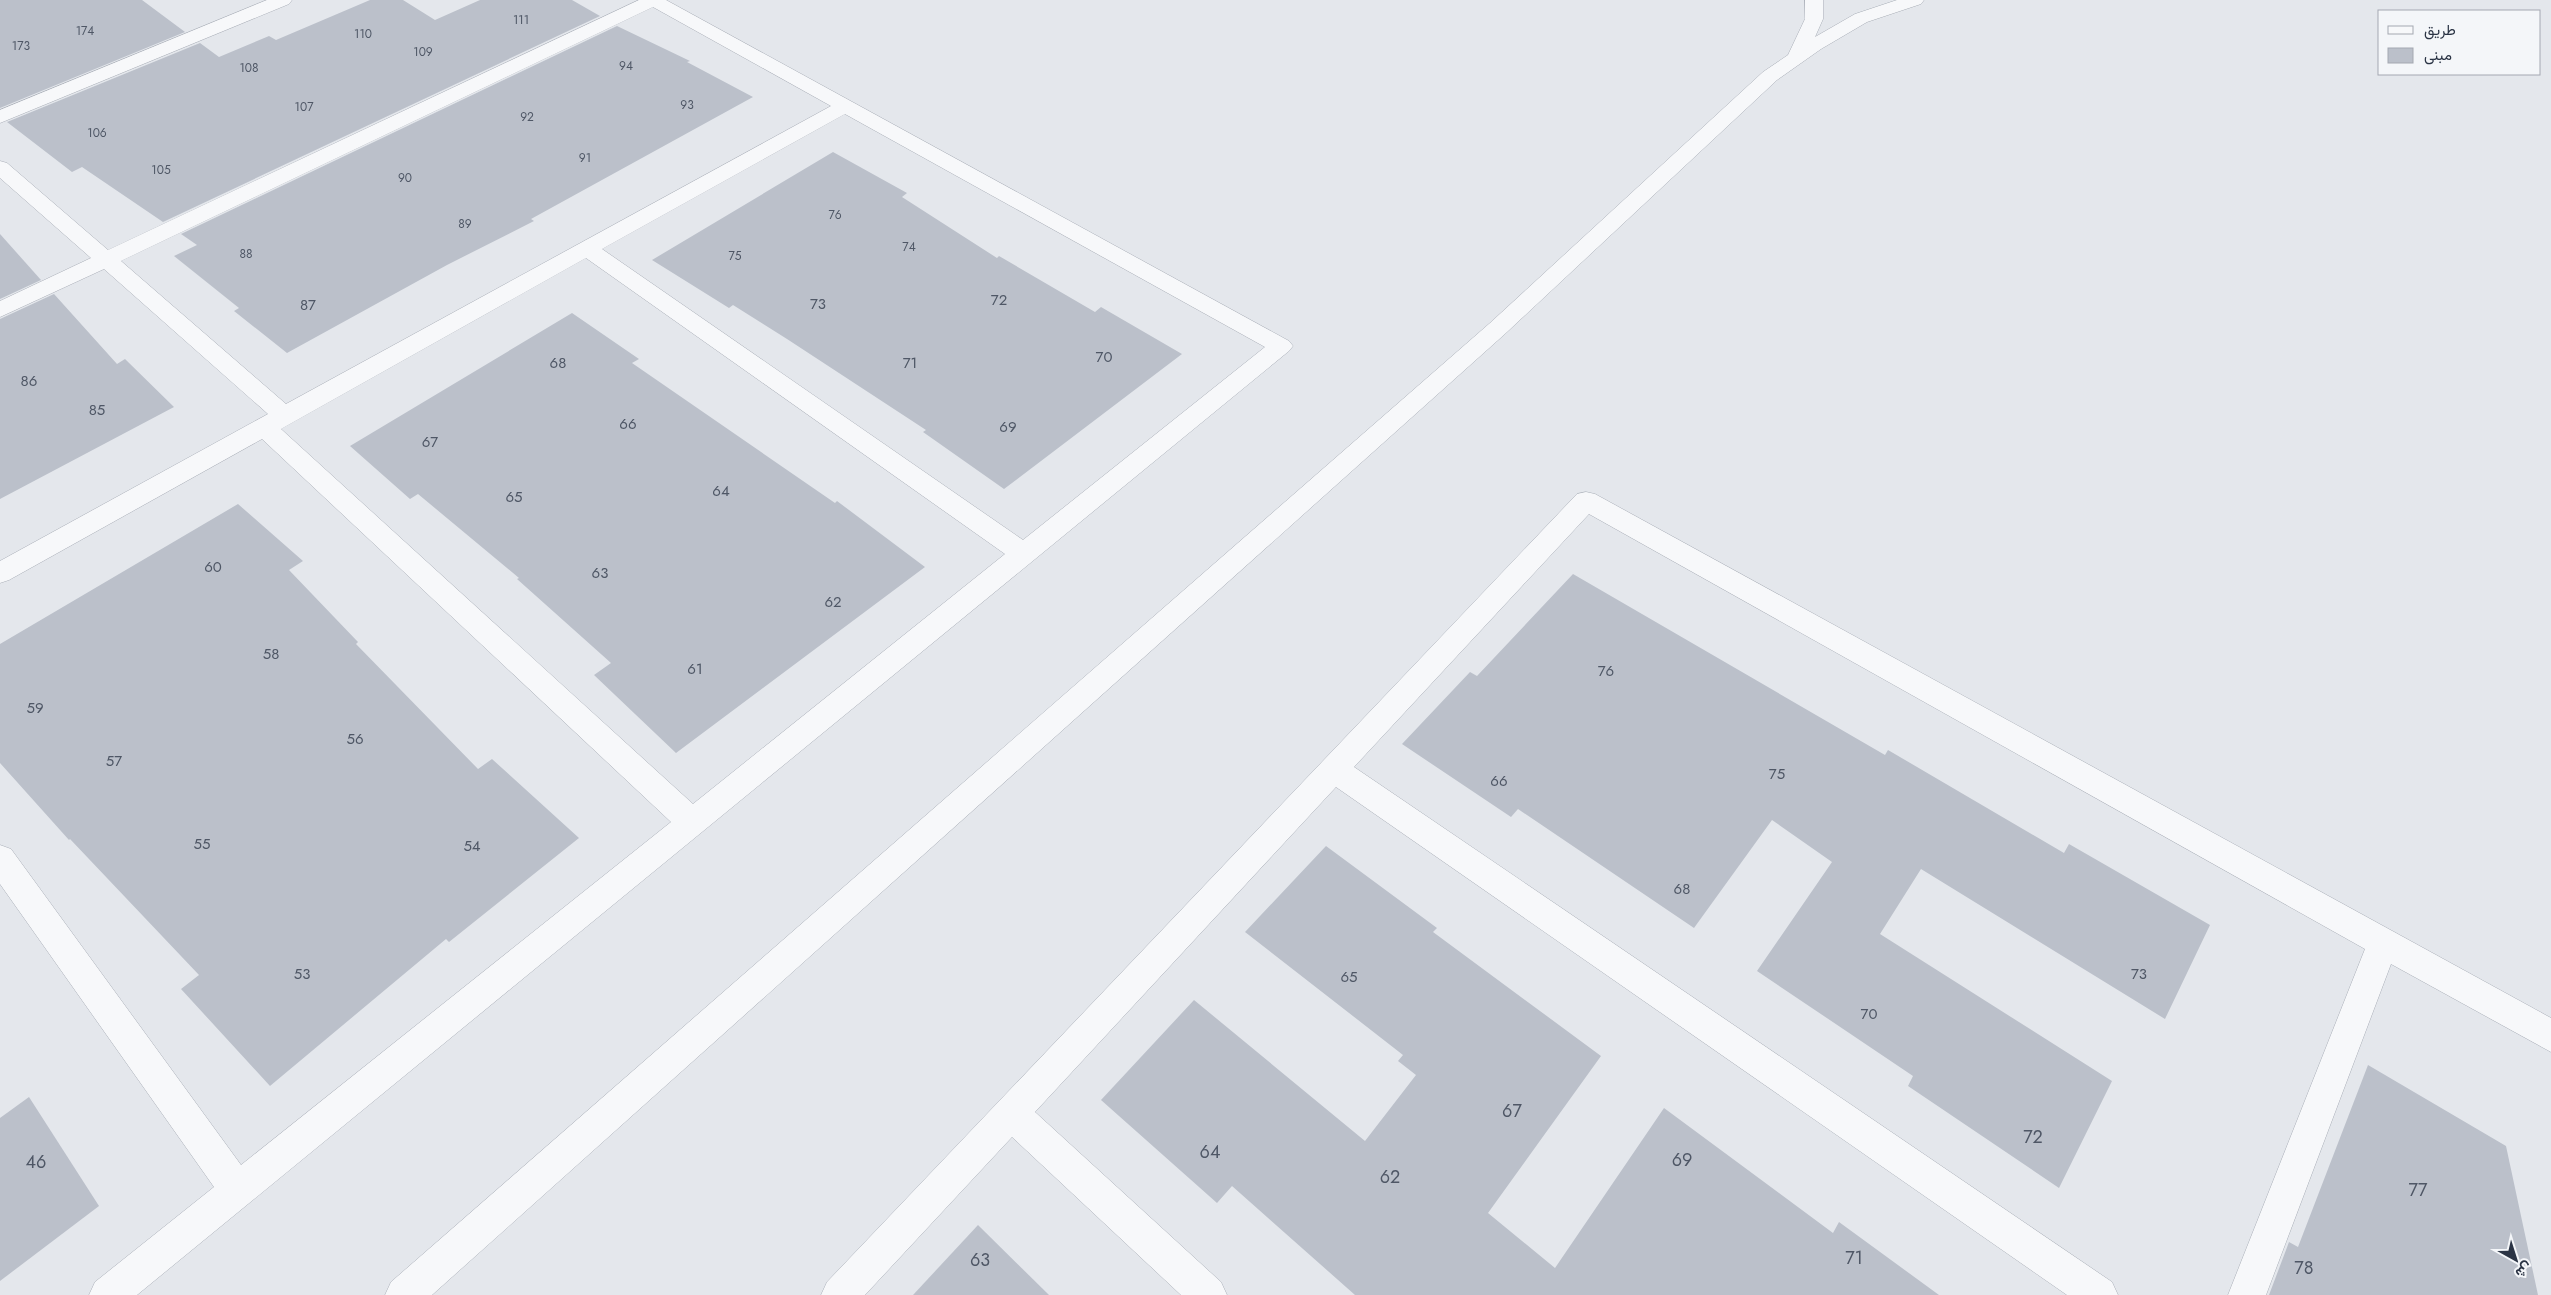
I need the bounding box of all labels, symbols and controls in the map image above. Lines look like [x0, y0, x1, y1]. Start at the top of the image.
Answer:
legend [2378, 10, 2541, 75]
house number: 111 [513, 11, 529, 29]
text: طريق [2424, 19, 2456, 41]
house number: 174 [76, 22, 94, 40]
house number: 110 [354, 25, 372, 43]
house number: 173 [12, 37, 31, 55]
house number: 109 [413, 43, 433, 61]
text: مبنى [2424, 44, 2452, 66]
house number: 94 [619, 57, 633, 75]
house number: 108 [239, 59, 259, 77]
house number: 93 [680, 96, 694, 114]
house number: 107 [295, 98, 314, 116]
house number: 92 [520, 108, 534, 126]
house number: 106 [87, 124, 107, 142]
house number: 91 [579, 149, 591, 167]
house number: 105 [151, 161, 171, 179]
house number: 90 [398, 169, 412, 187]
house number: 76 [828, 206, 842, 224]
house number: 89 [458, 215, 472, 233]
house number: 74 [902, 238, 916, 256]
house number: 88 [239, 245, 253, 263]
house number: 75 [728, 247, 742, 265]
house number: 72 [991, 289, 1007, 311]
house number: 73 [810, 293, 826, 315]
house number: 87 [300, 294, 316, 316]
house number: 70 [1096, 346, 1112, 368]
house number: 68 [550, 352, 566, 374]
house number: 71 [903, 352, 917, 374]
house number: 86 [21, 370, 37, 392]
house number: 85 [89, 399, 105, 421]
house number: 66 [619, 413, 637, 435]
house number: 69 [999, 416, 1017, 438]
house number: 67 [422, 431, 438, 453]
house number: 64 [712, 480, 730, 502]
house number: 65 [505, 486, 523, 508]
house number: 60 [204, 556, 222, 578]
house number: 63 [592, 562, 608, 584]
house number: 62 [824, 591, 842, 613]
house number: 58 [263, 643, 279, 665]
house number: 61 [687, 658, 703, 680]
house number: 76 [1598, 660, 1614, 682]
house number: 59 [26, 697, 44, 719]
house number: 56 [346, 728, 364, 750]
house number: 57 [106, 750, 122, 772]
house number: 75 [1769, 763, 1785, 785]
house number: 66 [1490, 770, 1508, 792]
house number: 55 [194, 833, 210, 855]
house number: 54 [463, 835, 481, 857]
house number: 68 [1674, 878, 1690, 900]
house number: 53 [294, 963, 310, 985]
house number: 73 [2131, 963, 2147, 985]
house number: 65 [1340, 966, 1358, 988]
house number: 70 [1861, 1003, 1877, 1025]
house number: 67 [1502, 1098, 1522, 1124]
house number: 72 [2023, 1124, 2043, 1150]
house number: 64 [1200, 1139, 1220, 1165]
house number: 69 [1672, 1147, 1692, 1173]
house number: 46 [26, 1149, 46, 1175]
house number: 62 [1380, 1164, 1400, 1190]
house number: 77 [2409, 1177, 2428, 1203]
north arrow [2491, 1235, 2541, 1285]
house number: 71 [1845, 1245, 1863, 1271]
house number: 63 [970, 1247, 990, 1273]
house number: 78 [2294, 1255, 2314, 1281]
text: ش [2511, 1257, 2537, 1283]

